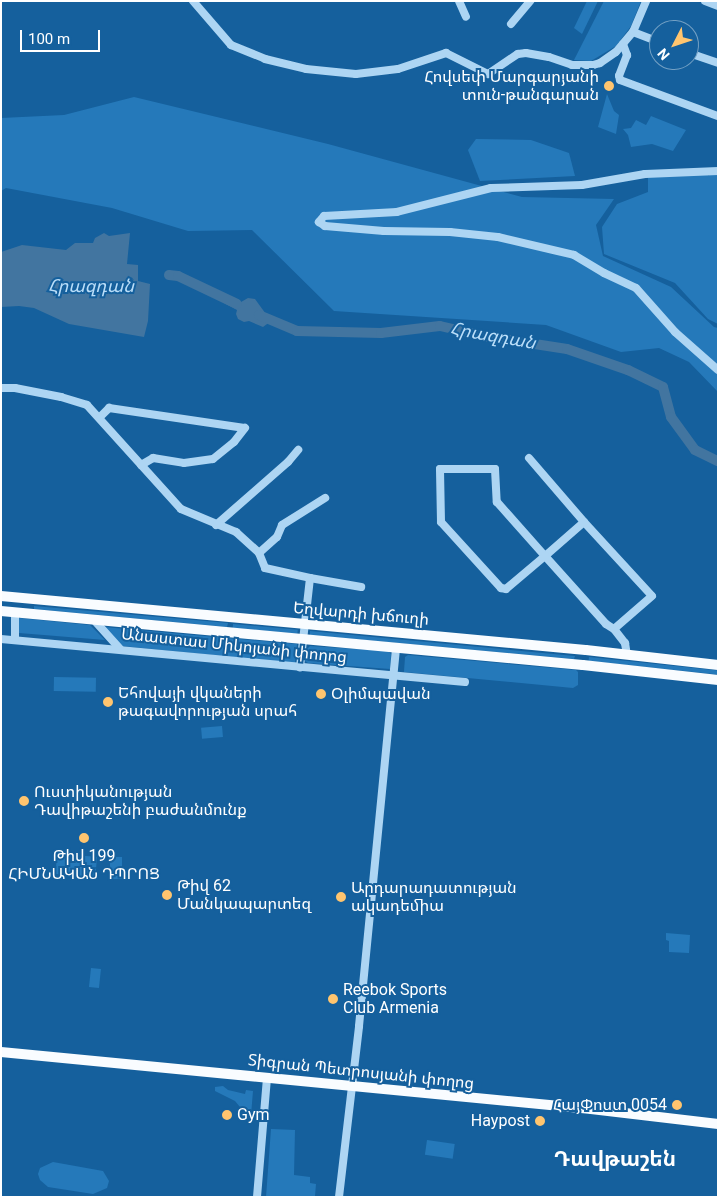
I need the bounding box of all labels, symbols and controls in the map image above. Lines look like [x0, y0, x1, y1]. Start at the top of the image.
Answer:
scale bar [22, 20, 102, 52]
north arrow [649, 20, 699, 70]
text: 100 m [28, 30, 70, 48]
text: N [654, 45, 673, 63]
place label: Հովսեփ Մարգարյանի տուն-թանգարան [424, 67, 599, 105]
marker: Հովսեփ Մարգարյանի տուն-թանգարան [603, 80, 615, 92]
water label: Հրազդան [48, 275, 134, 297]
water label: Հրազդան [449, 318, 537, 354]
street label: Եղվարդի խճուղի [292, 598, 430, 630]
street label: Անաստաս Միկոյանի փողոց [120, 625, 348, 667]
place label: Եհովայի վկաների թագավորության սրահ [118, 683, 297, 721]
place label: Օլիմպավան [331, 684, 431, 704]
marker: Օլիմպավան [315, 688, 327, 700]
marker: Եհովայի վկաների թագավորության սրահ [102, 696, 114, 708]
place label: Ուստիկանության Դավիթաշենի բաժանմունք [34, 782, 247, 820]
marker: Ուստիկանության Դավիթաշենի բաժանմունք [18, 795, 30, 807]
marker: Թիվ 199 ՀԻՄՆԱԿԱՆ ԴՊՐՈՑ [78, 832, 90, 844]
place label: Թիվ 199 ՀԻՄՆԱԿԱՆ ԴՊՐՈՑ [8, 846, 160, 884]
place label: Թիվ 62 Մանկապարտեզ [177, 876, 311, 914]
place label: Արդարադատության ակադեմիա [351, 878, 517, 916]
marker: Թիվ 62 Մանկապարտեզ [161, 889, 173, 901]
marker: Արդարադատության ակադեմիա [335, 891, 347, 903]
place label: Reebok Sports Club Armenia [343, 980, 447, 1018]
marker: Reebok Sports Club Armenia [327, 993, 339, 1005]
street label: Տիգրան Պետրոսյանի փողոց [247, 1051, 475, 1093]
place label: ՀայՓոստ 0054 [553, 1095, 667, 1115]
marker: ՀայՓոստ 0054 [671, 1099, 683, 1111]
place label: Gym [237, 1105, 270, 1125]
marker: Gym [221, 1109, 233, 1121]
place label: Haypost [471, 1111, 530, 1131]
marker: Haypost [534, 1115, 546, 1127]
district label: Դավթաշեն [554, 1146, 676, 1172]

